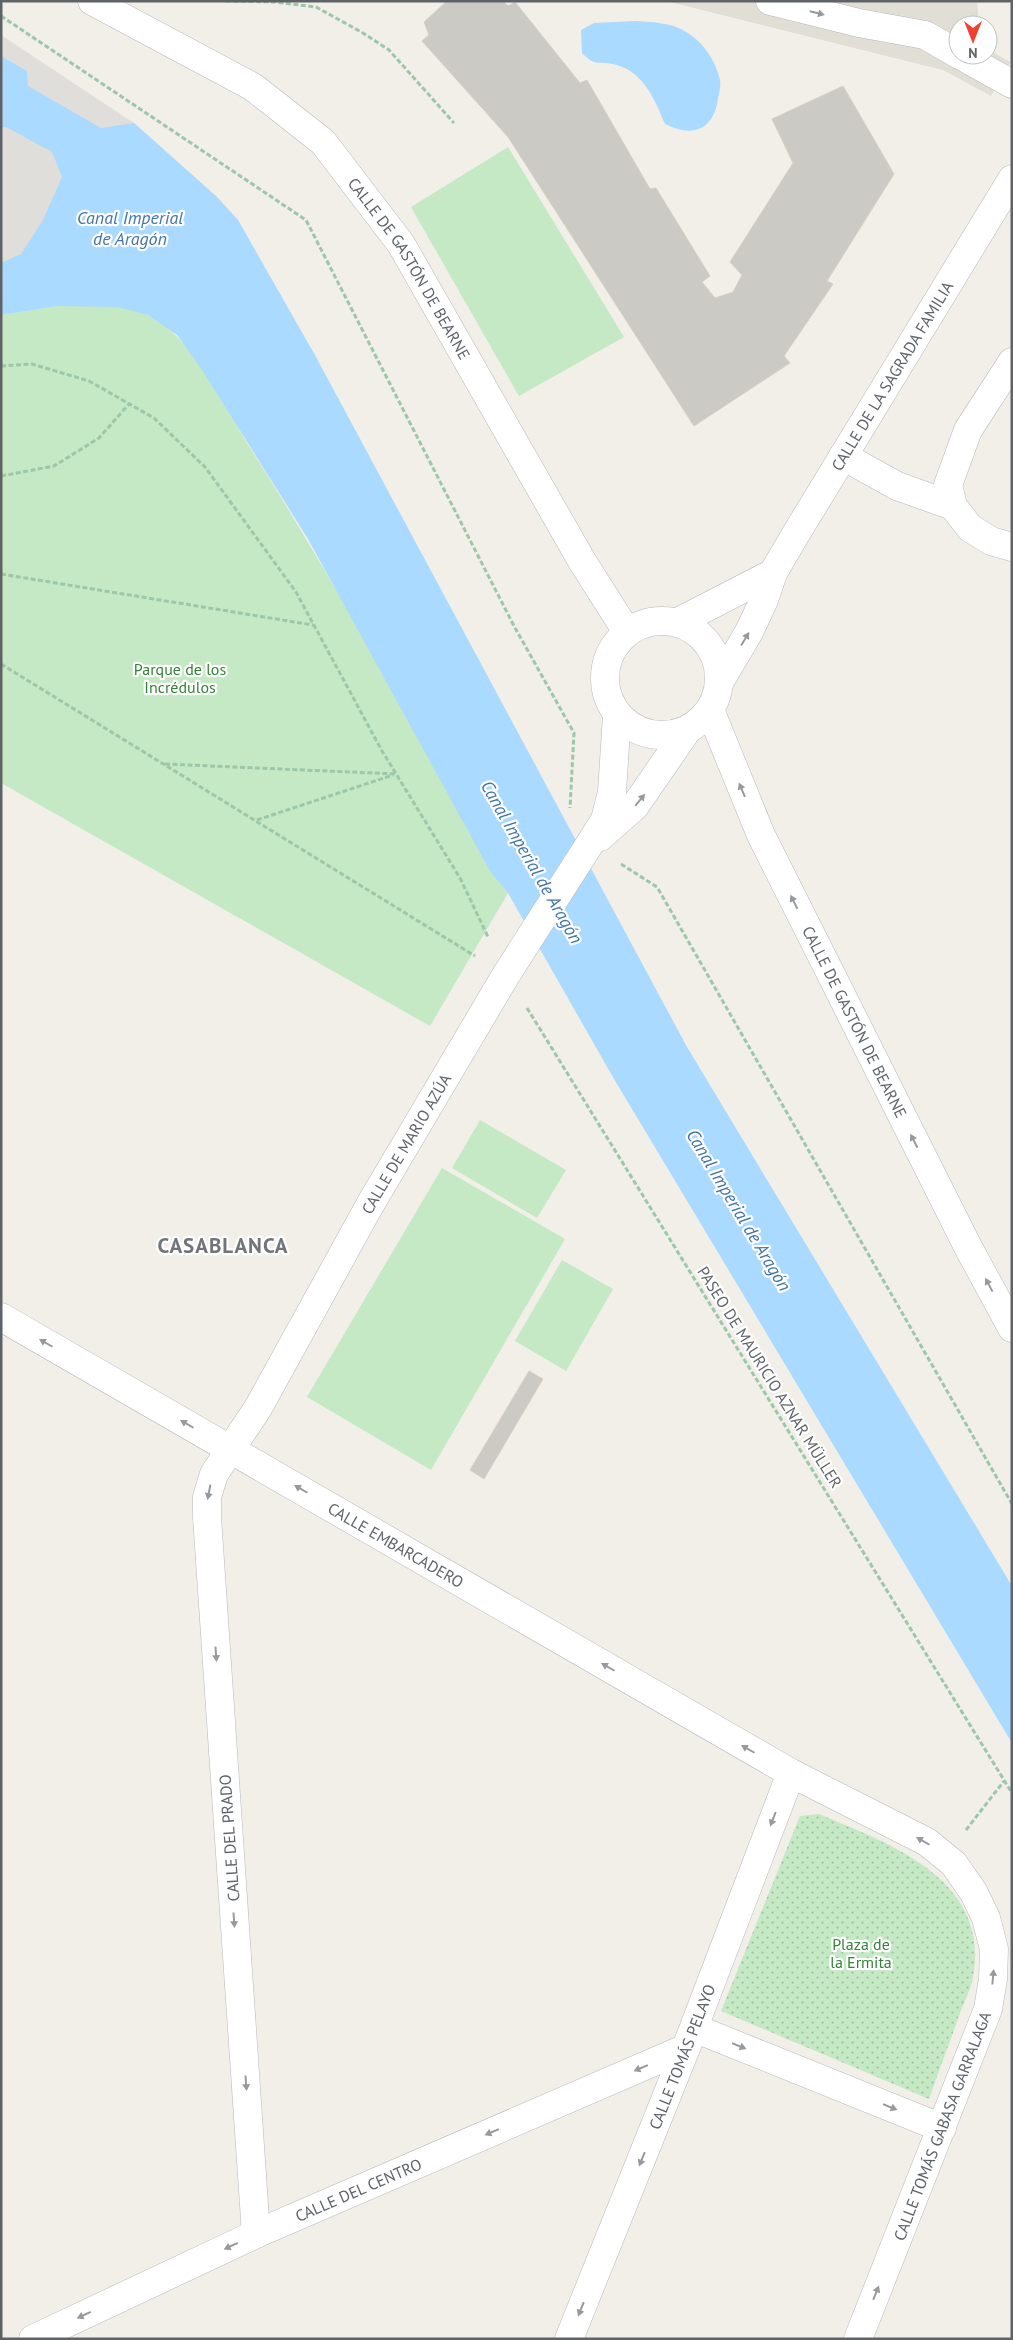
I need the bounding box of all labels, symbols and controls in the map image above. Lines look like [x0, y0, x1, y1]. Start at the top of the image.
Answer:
one-way arrow [810, 9, 825, 17]
north arrow [948, 15, 998, 65]
text: N [968, 44, 978, 62]
street label: CALLE DE GASTÓN DE BEARNE [344, 174, 475, 363]
water label: Canal Imperial de Aragón [77, 206, 183, 250]
street label: CALLE DE LA SAGRADA FAMILIA [827, 277, 958, 474]
one-way arrow [740, 632, 749, 645]
park label: Parque de los Incrédulos [134, 659, 226, 697]
water label: Canal Imperial de Aragón [476, 776, 588, 948]
one-way arrow [738, 782, 746, 797]
one-way arrow [634, 794, 645, 807]
one-way arrow [790, 895, 798, 909]
street label: CALLE DE GASTÓN DE BEARNE [798, 922, 911, 1121]
street label: CALLE DE MARIO AZÚA [357, 1069, 456, 1217]
water label: Canal Imperial de Aragón [682, 1125, 796, 1295]
one-way arrow [910, 1134, 918, 1148]
district label: CASABLANCA [158, 1232, 288, 1259]
street label: PASEO DE MAURICIO AZNAR MÜLLER [693, 1263, 847, 1491]
one-way arrow [984, 1279, 993, 1292]
one-way arrow [40, 1339, 53, 1348]
one-way arrow [180, 1420, 195, 1428]
one-way arrow [204, 1484, 212, 1500]
one-way arrow [294, 1485, 307, 1494]
street label: CALLE EMBARCADERO [325, 1498, 467, 1592]
one-way arrow [213, 1646, 221, 1662]
one-way arrow [601, 1663, 614, 1672]
one-way arrow [741, 1745, 756, 1753]
street label: CALLE DEL PRADO [215, 1774, 243, 1902]
one-way arrow [769, 1812, 777, 1827]
one-way arrow [917, 1836, 930, 1845]
one-way arrow [231, 1913, 239, 1929]
park label: Plaza de la Ermita [830, 1934, 892, 1972]
one-way arrow [989, 1969, 997, 1985]
street label: CALLE TOMÁS PELAYO [644, 1981, 719, 2132]
street label: CALLE TOMÁS GABASA GARRALAGA [889, 2008, 995, 2243]
one-way arrow [732, 2043, 746, 2051]
one-way arrow [634, 2064, 648, 2072]
one-way arrow [242, 2075, 250, 2091]
one-way arrow [883, 2103, 898, 2111]
one-way arrow [485, 2129, 499, 2137]
one-way arrow [637, 2152, 645, 2166]
street label: CALLE DEL CENTRO [292, 2154, 425, 2226]
one-way arrow [224, 2242, 238, 2250]
one-way arrow [873, 2286, 881, 2300]
one-way arrow [577, 2302, 585, 2317]
one-way arrow [77, 2311, 91, 2319]

